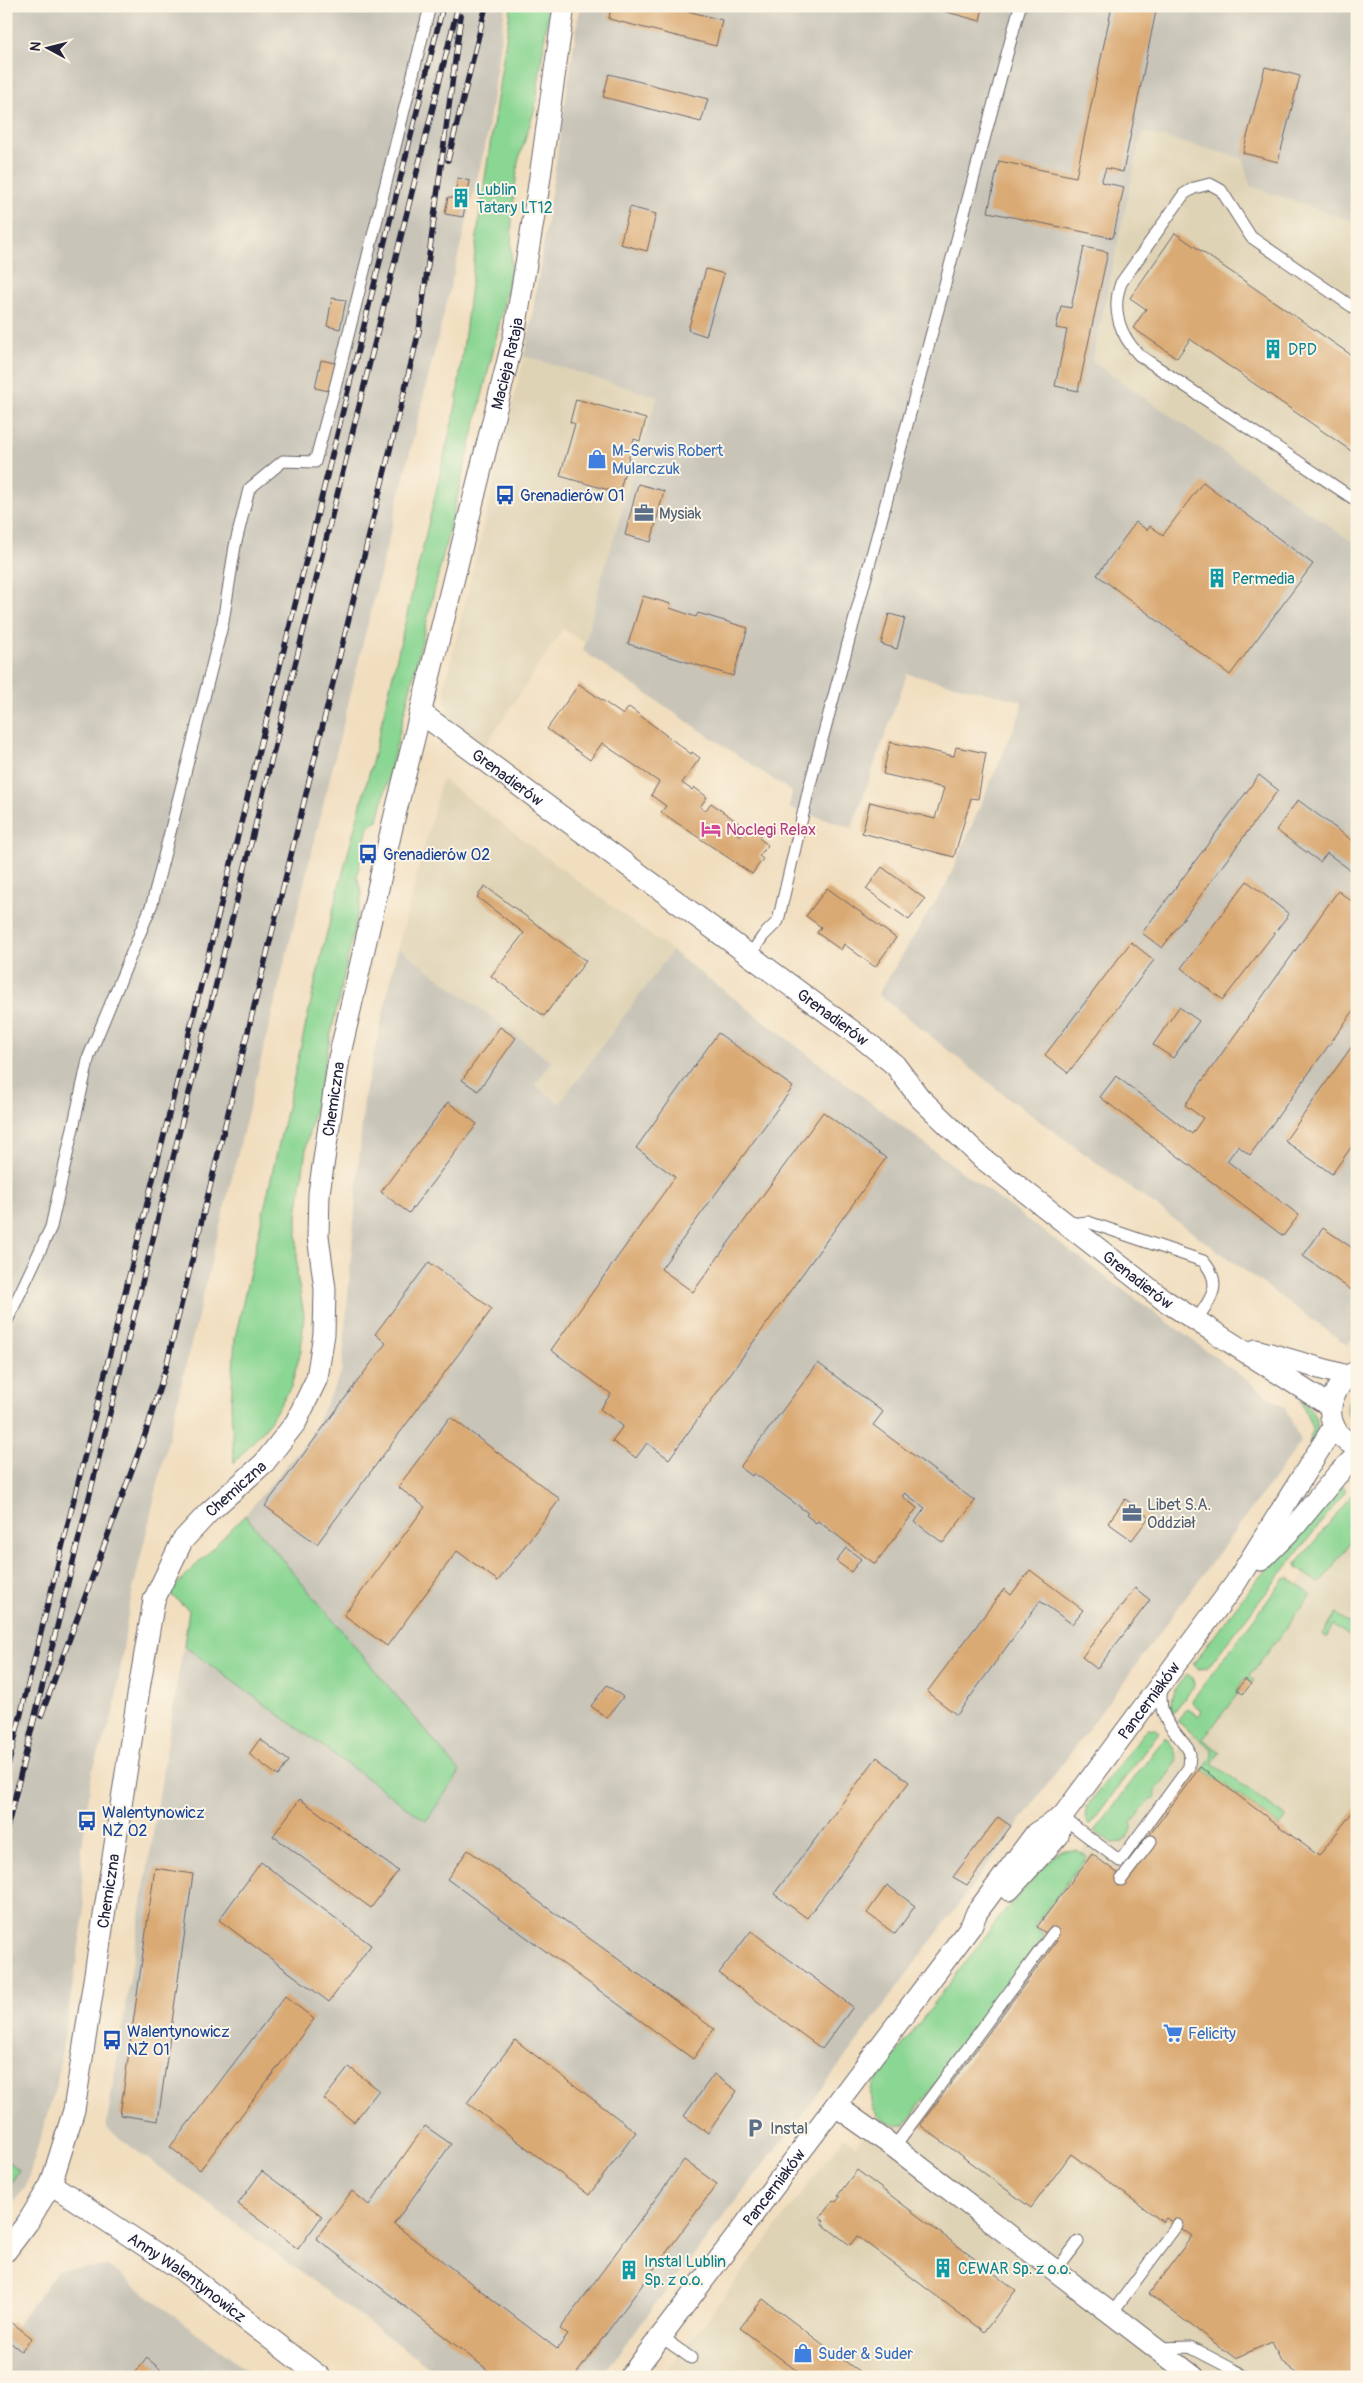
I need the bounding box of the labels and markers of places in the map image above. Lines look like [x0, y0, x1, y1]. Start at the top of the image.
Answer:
place label: Lublin Tatary LT12 [476, 180, 553, 218]
building icon: Lublin Tatary LT12 [450, 187, 472, 209]
building icon: DPD [1262, 338, 1284, 360]
place label: DPD [1288, 340, 1317, 360]
place label: M-Serwis Robert Mularczuk [612, 441, 724, 479]
shop icon: M-Serwis Robert Mularczuk [586, 448, 608, 470]
bus stop icon: Grenadierów 01 [494, 484, 516, 506]
place label: Grenadierów 01 [520, 486, 625, 506]
office icon: Mysiak [633, 502, 655, 524]
place label: Mysiak [659, 504, 702, 524]
building icon: Permedia [1206, 567, 1228, 589]
place label: Permedia [1232, 569, 1295, 589]
hotel icon: Noclegi Relax [700, 818, 722, 840]
place label: Noclegi Relax [726, 820, 816, 840]
bus stop icon: Grenadierów 02 [357, 843, 379, 865]
place label: Grenadierów 02 [383, 845, 490, 865]
place label: Libet S.A. Oddział [1147, 1495, 1211, 1533]
office icon: Libet S.A. Oddział [1121, 1502, 1143, 1524]
place label: Walentynowicz NŻ 02 [102, 1803, 205, 1841]
bus stop icon: Walentynowicz NŻ 02 [76, 1810, 98, 1832]
place label: Walentynowicz NŻ 01 [127, 2022, 230, 2060]
supermarket icon: Felicity [1162, 2022, 1184, 2044]
place label: Felicity [1188, 2024, 1236, 2044]
bus stop icon: Walentynowicz NŻ 01 [101, 2029, 123, 2051]
parking icon: Instal [744, 2117, 766, 2139]
place label: Instal [770, 2119, 808, 2139]
place label: Instal Lublin Sp. z o.o. [644, 2252, 726, 2290]
building icon: CEWAR Sp. z o.o. [932, 2257, 954, 2279]
building icon: Instal Lublin Sp. z o.o. [618, 2259, 640, 2281]
place label: CEWAR Sp. z o.o. [958, 2259, 1072, 2279]
shop icon: Suder & Suder [792, 2342, 814, 2364]
place label: Suder & Suder [818, 2344, 913, 2364]

